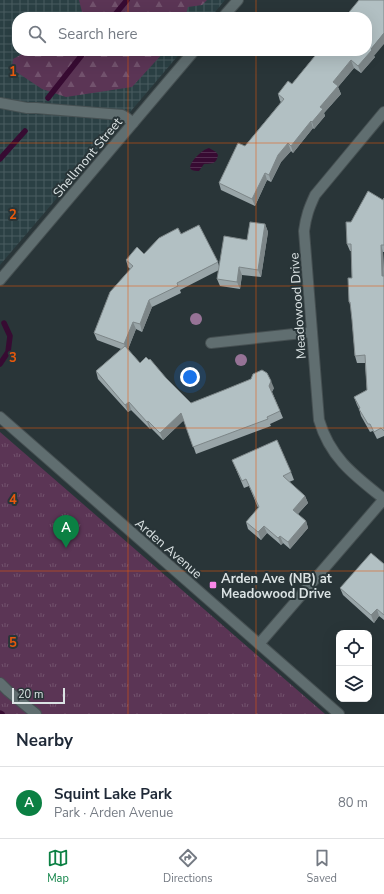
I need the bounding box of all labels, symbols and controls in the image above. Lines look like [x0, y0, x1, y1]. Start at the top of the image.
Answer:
search box [12, 12, 372, 56]
icon: search [26, 23, 48, 45]
text: Search here [58, 24, 138, 44]
text: 1 [9, 63, 17, 81]
street label: Shellmont Street [49, 114, 127, 201]
text: 2 [9, 206, 17, 224]
street label: Meadowood Drive [285, 252, 311, 360]
text: 3 [9, 349, 17, 367]
your location [180, 367, 200, 387]
text: 4 [9, 491, 17, 509]
pin: A [53, 515, 79, 548]
street label: Arden Avenue [131, 515, 206, 583]
place label: Arden Ave (NB) at Meadowood Drive [221, 570, 333, 603]
marker: Arden Ave (NB) at Meadowood Drive [208, 580, 218, 590]
map controls [336, 630, 372, 702]
button: locate [336, 630, 372, 666]
text: 5 [9, 634, 17, 652]
button: layers [336, 666, 372, 702]
scale bar [12, 686, 65, 705]
text: 20 m [18, 687, 43, 702]
text: Nearby [16, 729, 73, 752]
text: Squint Lake Park [54, 784, 172, 804]
text: A [24, 794, 34, 812]
text: 80 m [338, 794, 368, 812]
text: Park · Arden Avenue [54, 804, 173, 822]
tab: Map [47, 847, 69, 886]
tab: Directions [163, 847, 213, 886]
tab: Saved [307, 847, 337, 886]

